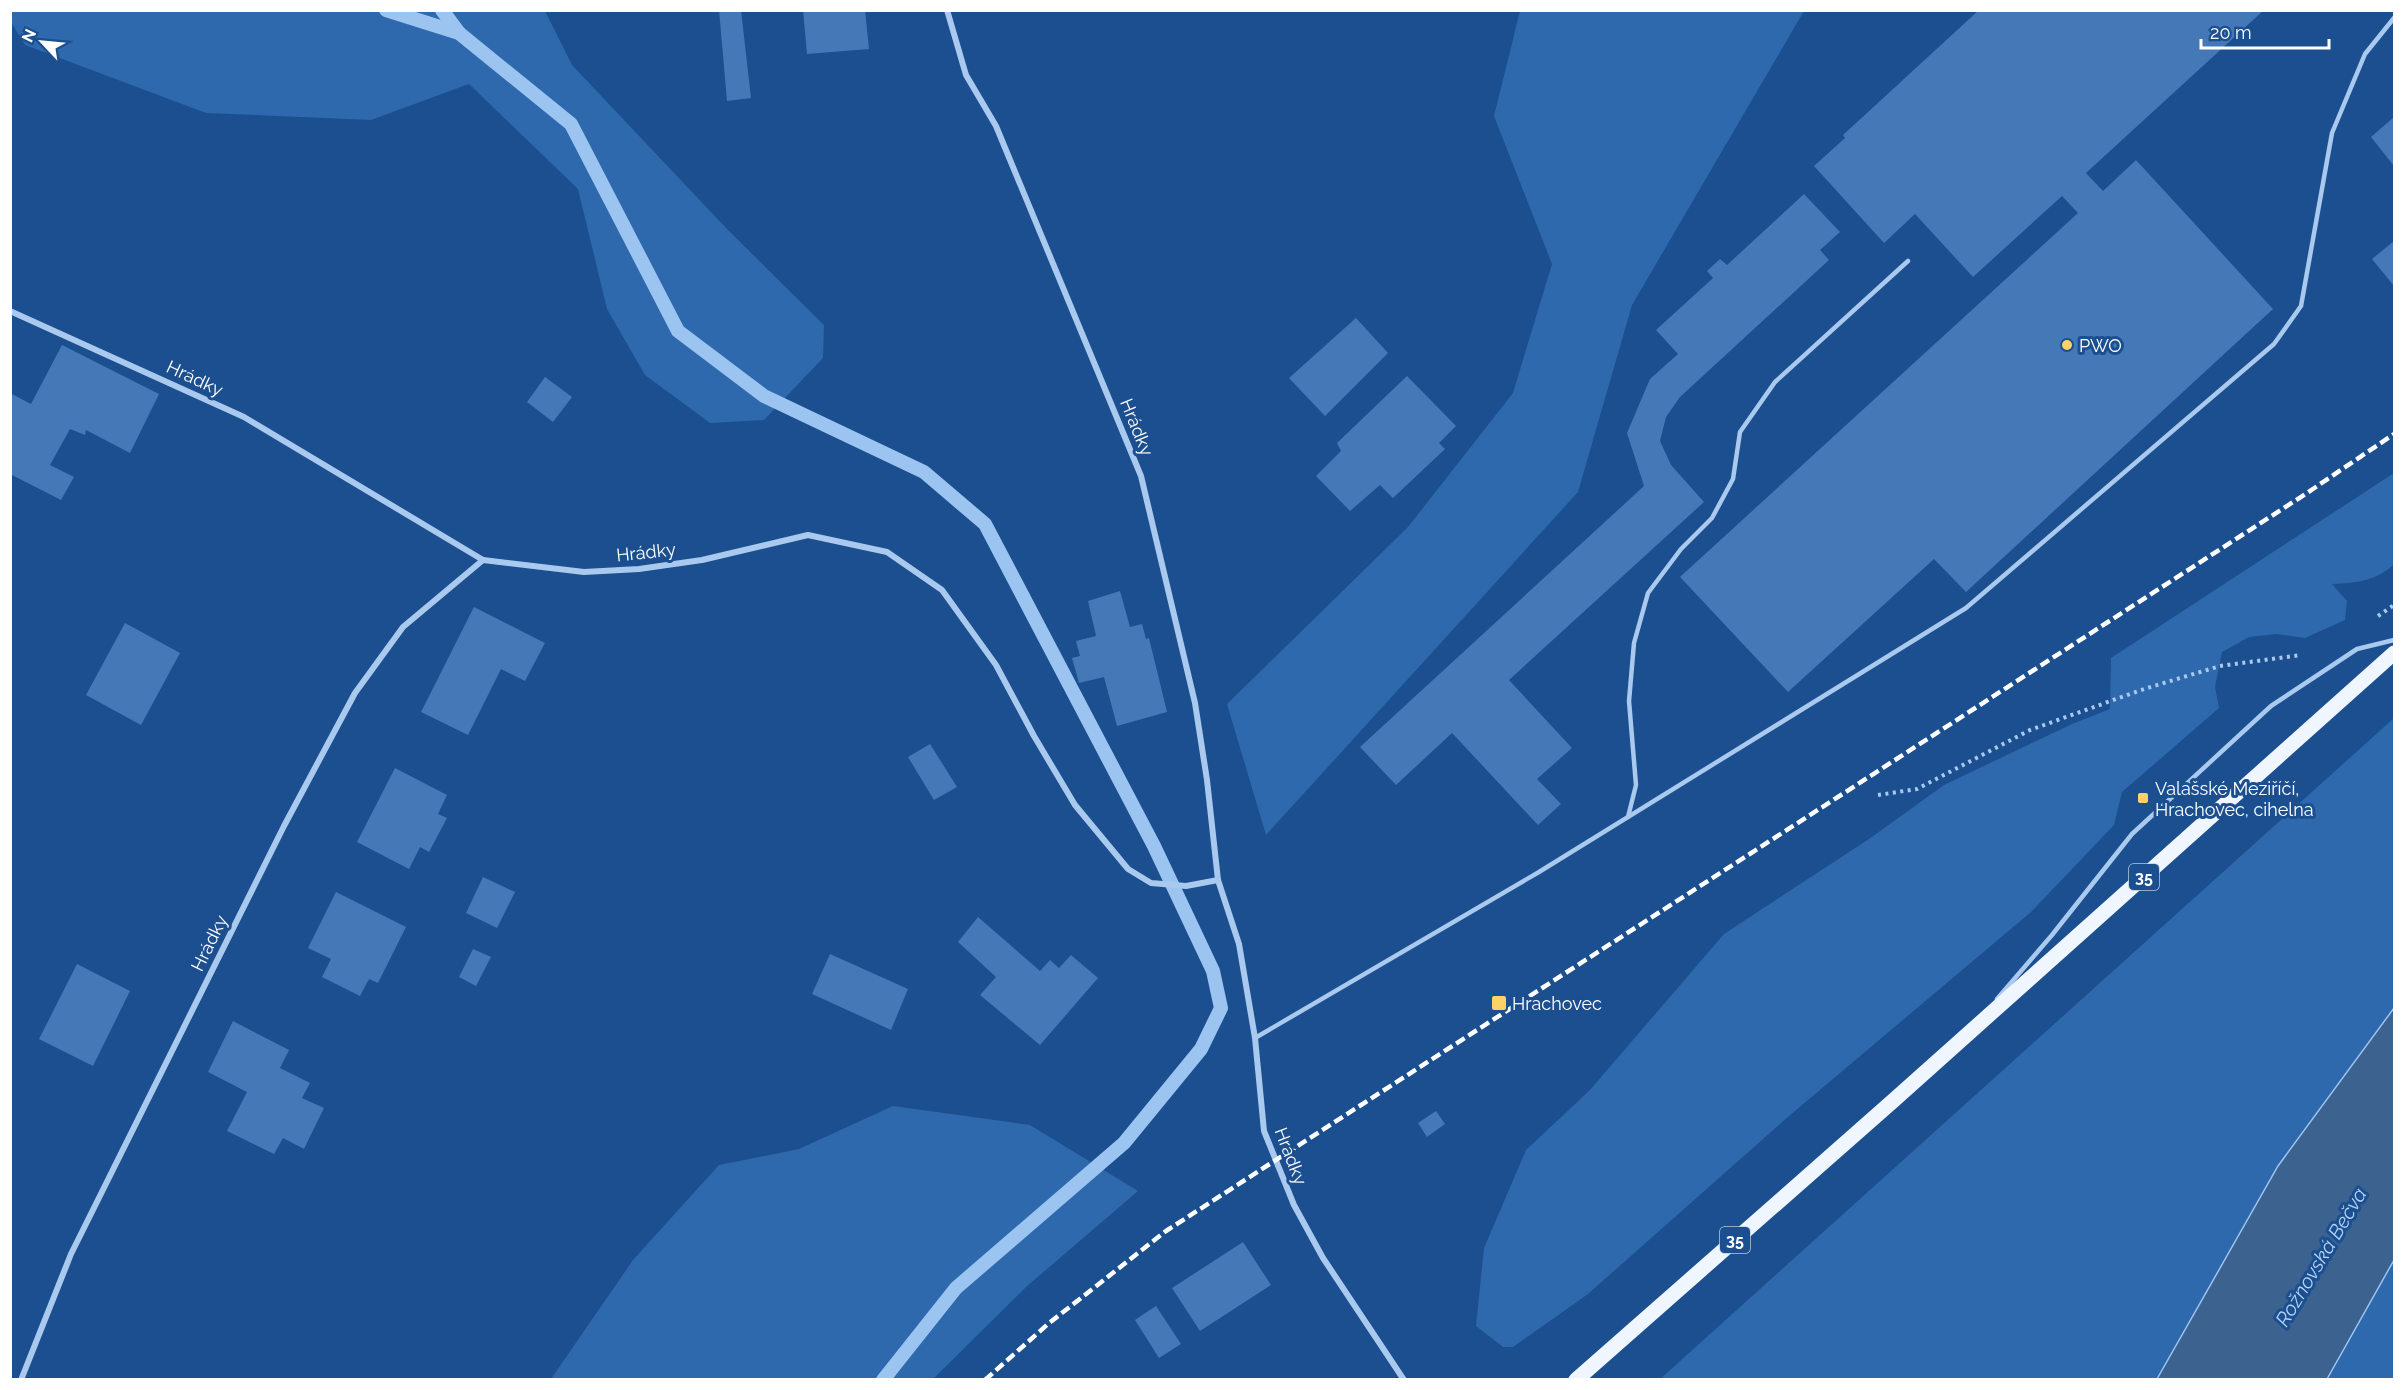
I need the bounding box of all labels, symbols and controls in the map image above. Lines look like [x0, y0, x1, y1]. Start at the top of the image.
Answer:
north arrow [12, 12, 72, 72]
scale bar [2201, 12, 2328, 50]
text: 20 m [2210, 22, 2252, 43]
text: N [18, 26, 40, 45]
place label: PWO [2079, 335, 2122, 356]
marker: PWO [2060, 338, 2074, 352]
street label: Hrádky [163, 356, 227, 400]
street label: Hrádky [1116, 395, 1158, 459]
street label: Hrádky [615, 538, 677, 566]
place label: Valašské Meziříčí, Hrachovec, cihelna [2155, 778, 2314, 820]
marker: Valašské Meziříčí, Hrachovec, cihelna [2136, 791, 2150, 805]
road number: 35 [2129, 864, 2159, 890]
street label: Hrádky [186, 911, 232, 975]
place label: Hrachovec [1512, 993, 1602, 1014]
marker: Hrachovec [1490, 994, 1508, 1012]
street label: Hrádky [1270, 1124, 1312, 1188]
water label: Rožnovská Bečva [2270, 1183, 2372, 1331]
road number: 35 [1720, 1227, 1750, 1253]

